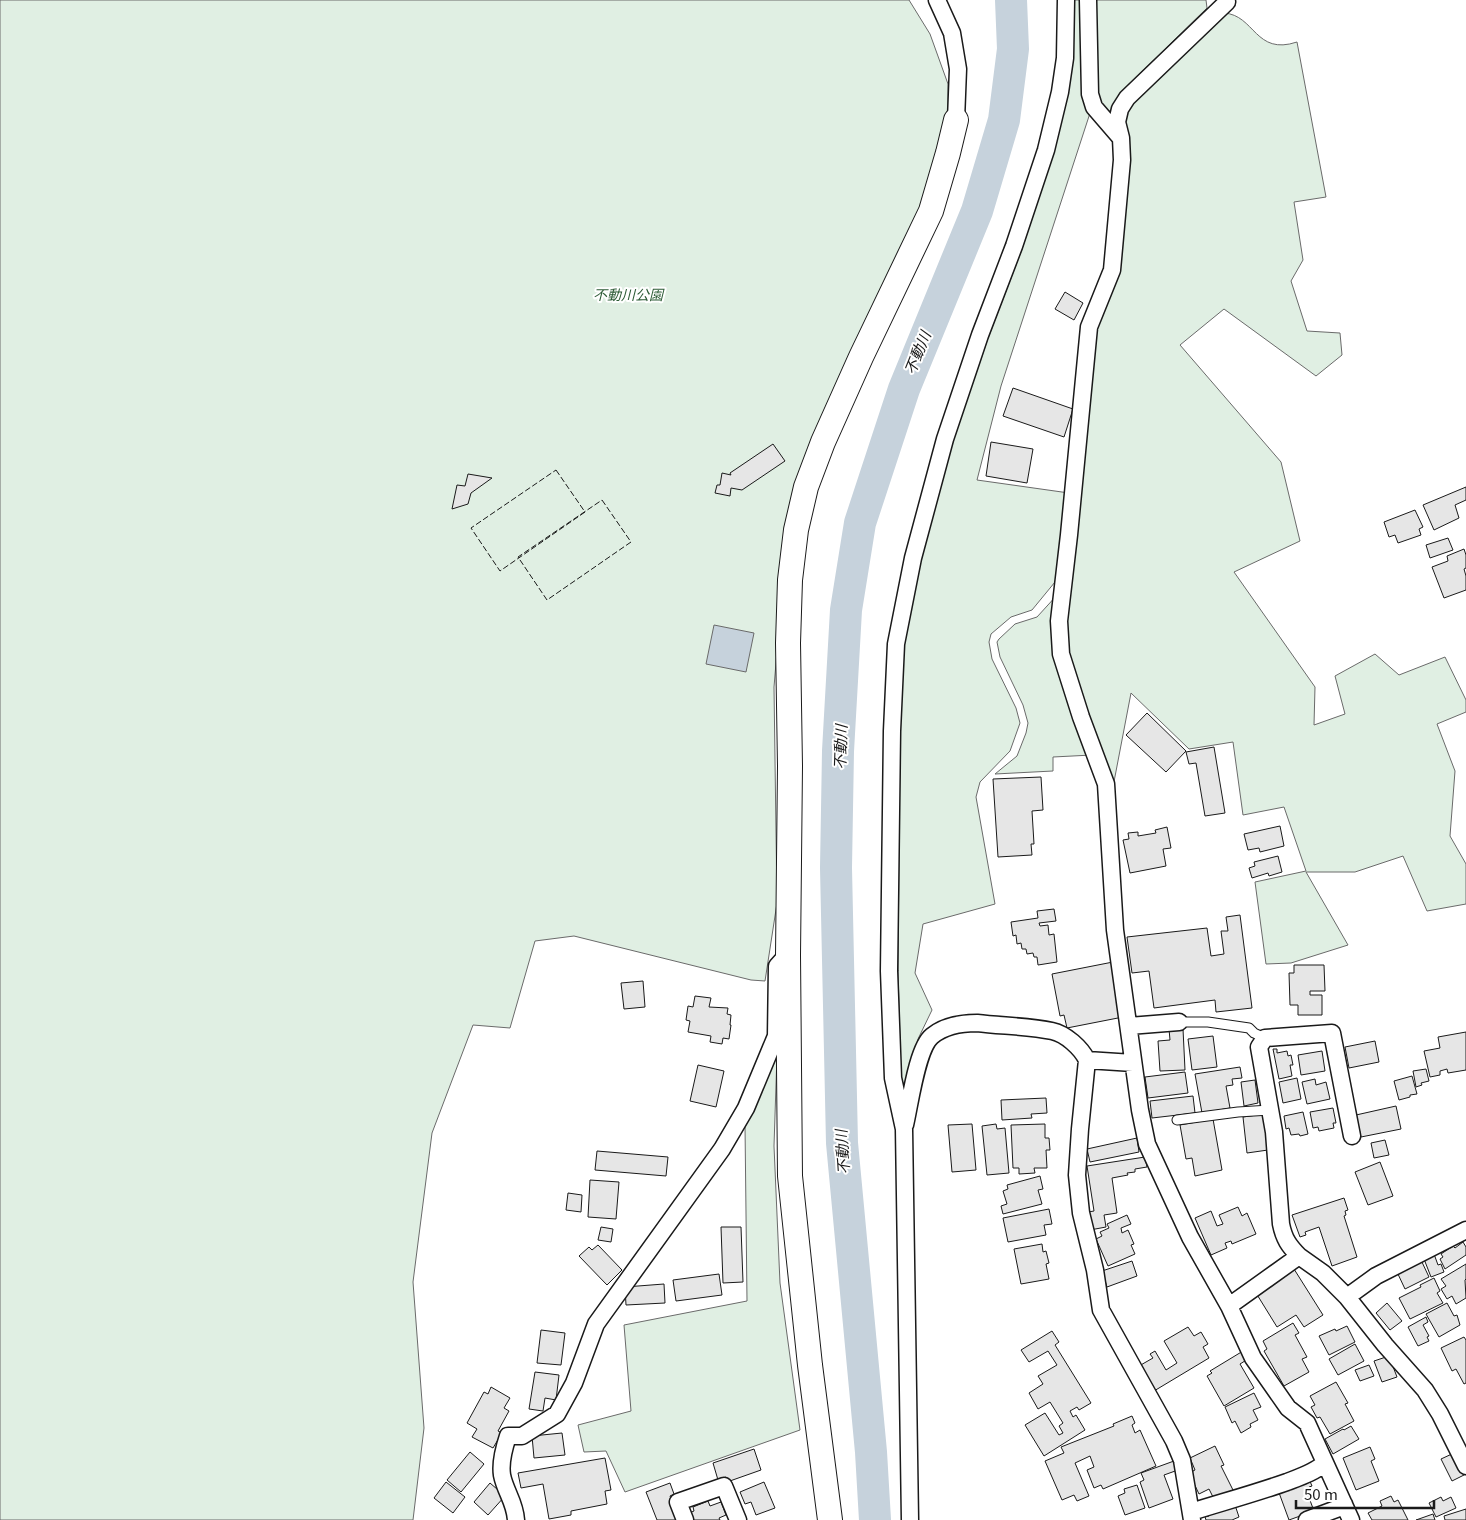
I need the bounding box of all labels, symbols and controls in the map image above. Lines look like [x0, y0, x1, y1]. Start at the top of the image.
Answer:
park label: 不動川公園 [593, 284, 665, 304]
water label: 不動川 [898, 326, 936, 377]
water label: 不動川 [828, 722, 851, 770]
water label: 不動川 [829, 1127, 854, 1175]
scale bar [1296, 1478, 1434, 1510]
text: 50 m [1304, 1483, 1338, 1504]

